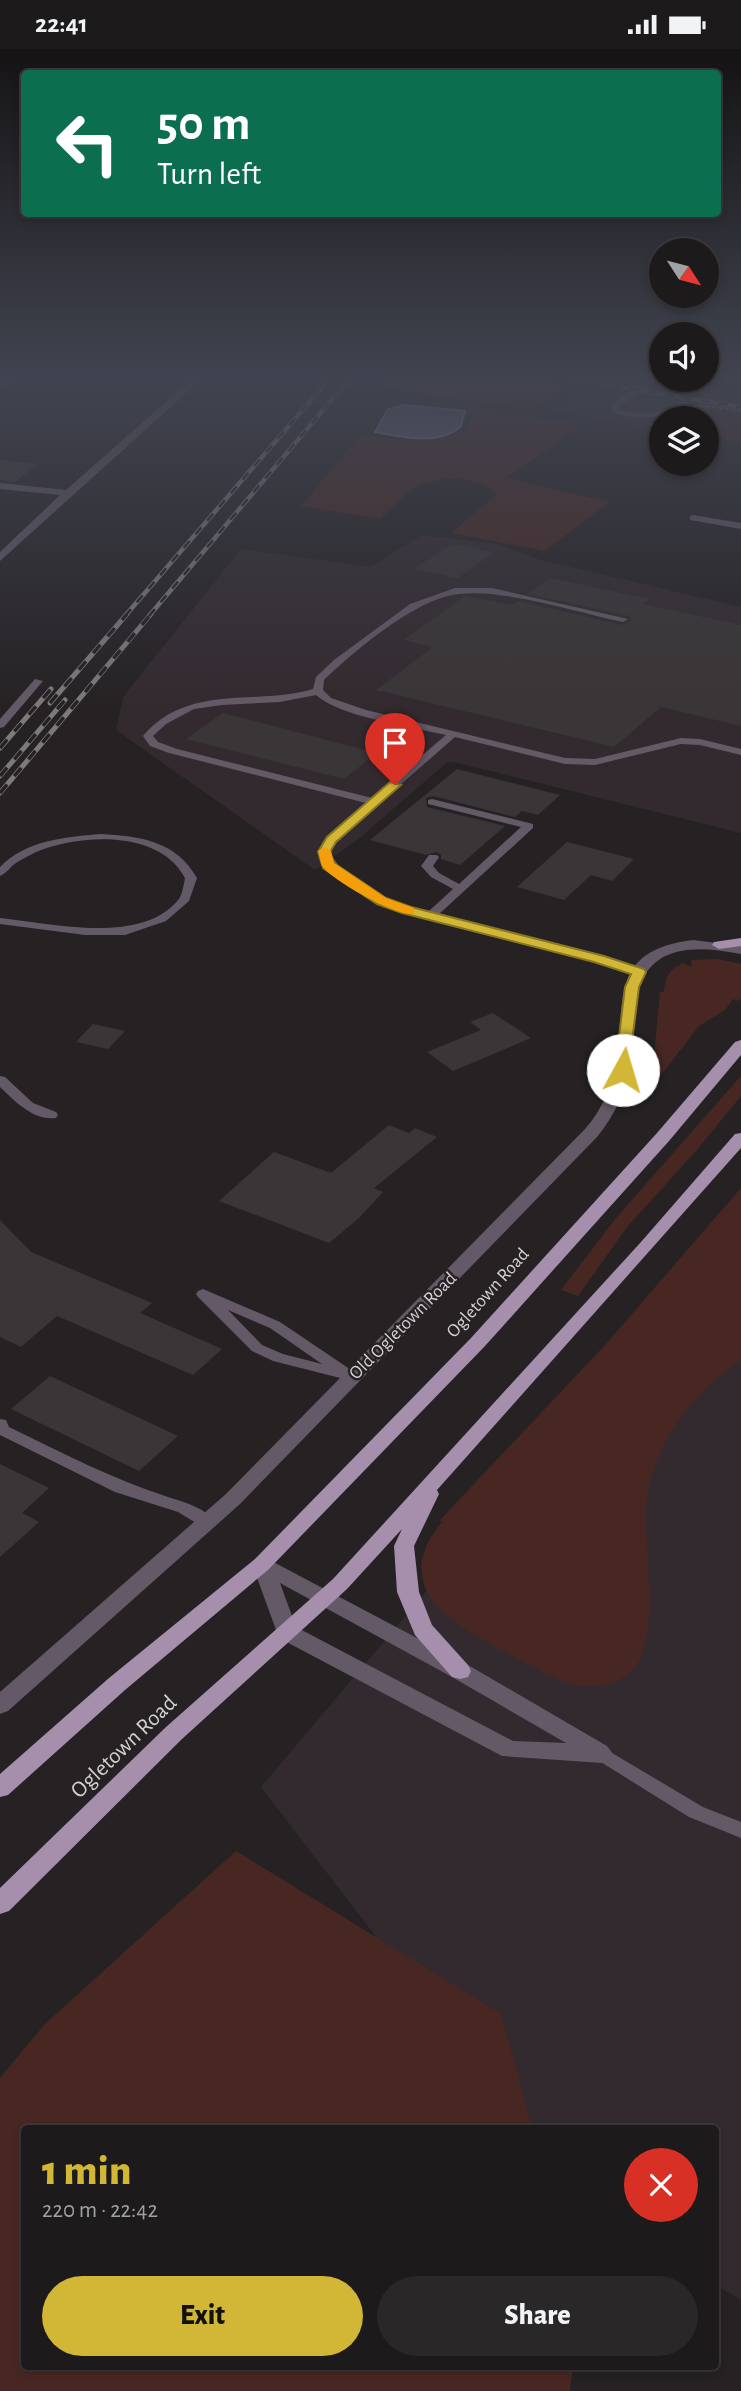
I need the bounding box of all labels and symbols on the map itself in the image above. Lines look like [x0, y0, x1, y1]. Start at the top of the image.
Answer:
north arrow [649, 238, 719, 308]
pin [365, 713, 425, 785]
position arrow [586, 1033, 660, 1107]
street label: Ogletown Road [443, 1244, 533, 1341]
street label: Old Ogletown Road [346, 1269, 460, 1383]
street label: Ogletown Road [67, 1691, 181, 1803]

